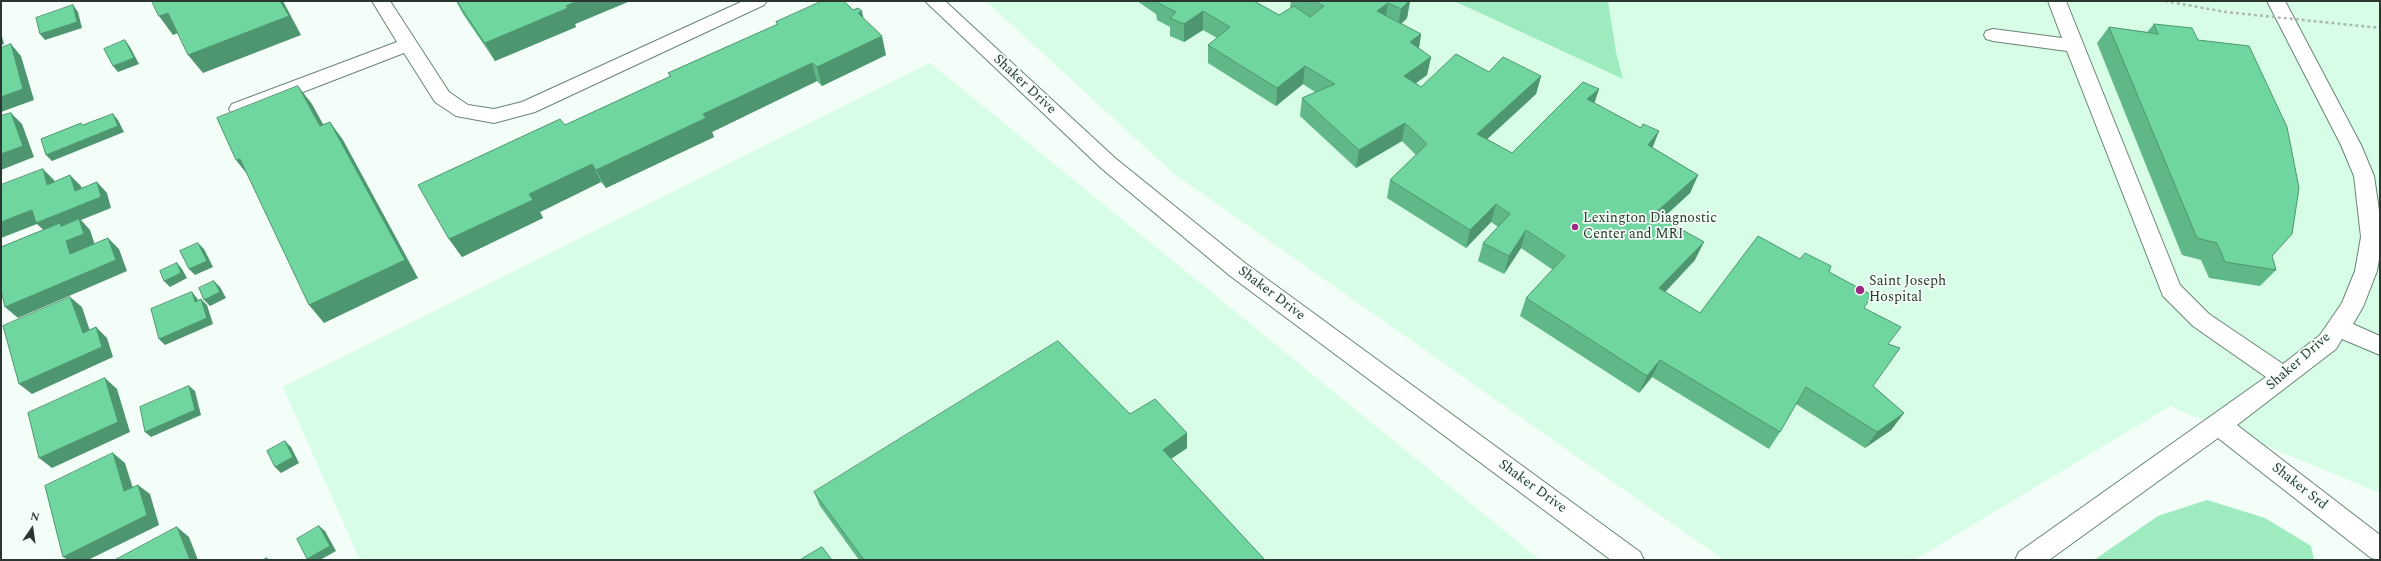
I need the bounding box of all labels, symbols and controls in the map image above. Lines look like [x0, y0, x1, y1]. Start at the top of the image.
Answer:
street label: Shaker Drive [989, 52, 1059, 118]
place label: Lexington Diagnostic Center and MRI [1583, 211, 1717, 244]
marker: Lexington Diagnostic Center and MRI [1570, 222, 1580, 232]
street label: Shaker Drive [1234, 263, 1308, 325]
place label: Saint Joseph Hospital [1869, 274, 1946, 306]
marker: Saint Joseph Hospital [1854, 284, 1866, 296]
street label: Shaker Drive [2263, 329, 2335, 395]
street label: Shaker Drive [1495, 457, 1569, 517]
street label: Shaker Srd [2268, 460, 2330, 514]
text: N [29, 508, 41, 526]
north arrow [12, 509, 52, 549]

